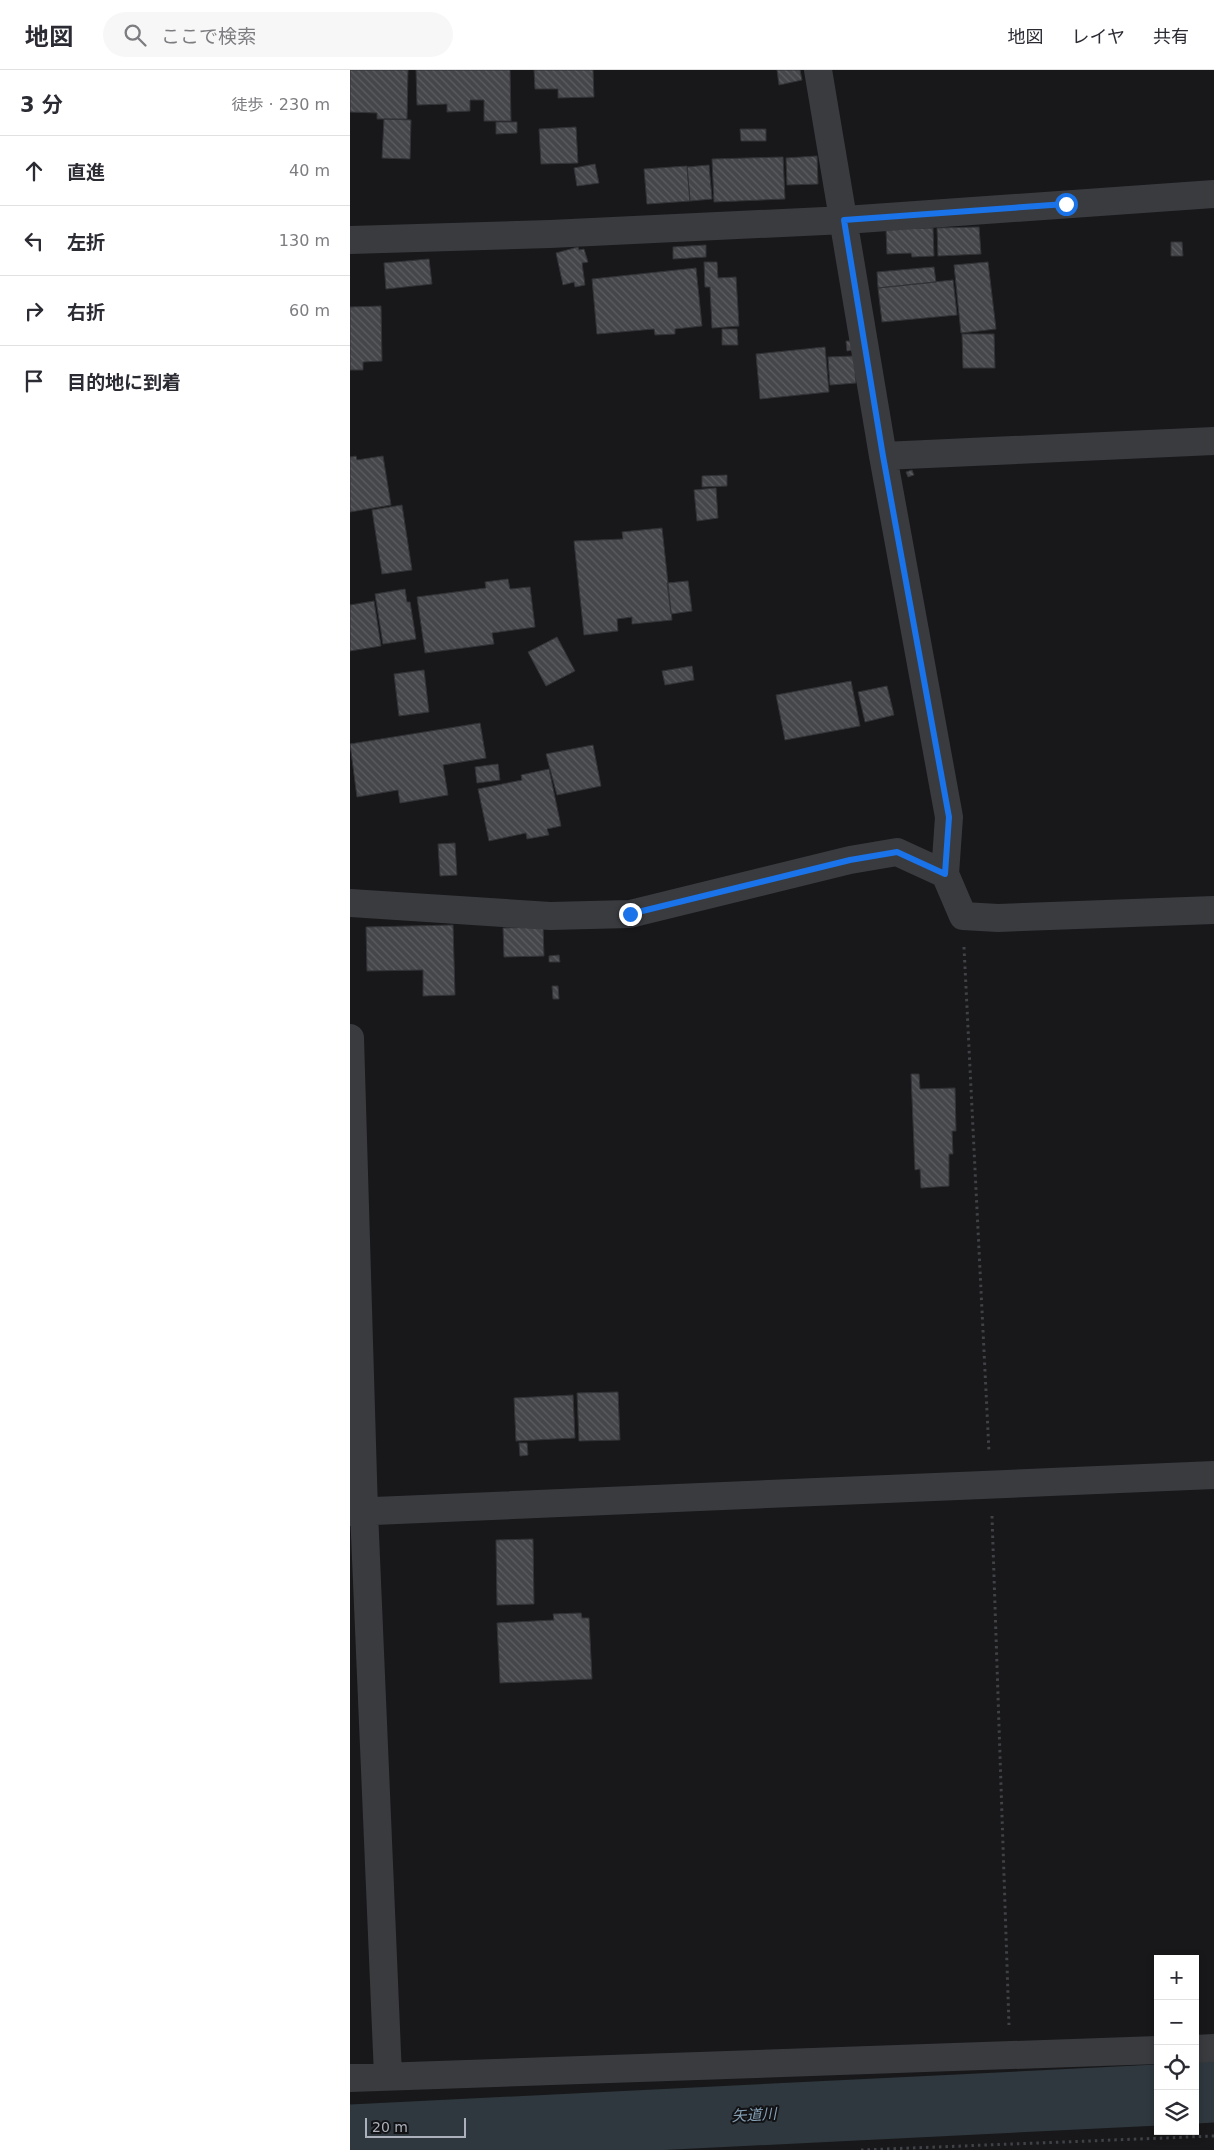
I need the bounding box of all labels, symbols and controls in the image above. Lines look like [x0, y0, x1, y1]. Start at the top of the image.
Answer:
search box [103, 12, 453, 57]
icon: search [121, 21, 149, 49]
text: 地図 [25, 23, 73, 51]
text: ここで検索 [161, 25, 256, 47]
text: 地図 [1008, 26, 1044, 47]
text: レイヤ [1072, 26, 1125, 47]
text: 共有 [1153, 26, 1189, 47]
text: 3 分 [20, 93, 63, 117]
text: 徒歩 · 230 m [232, 95, 330, 114]
icon: ahead [20, 157, 48, 185]
text: 直進 [67, 161, 105, 183]
text: 40 m [289, 161, 330, 180]
route start [1055, 193, 1078, 216]
icon: left [20, 227, 48, 255]
text: 左折 [67, 231, 105, 253]
text: 130 m [279, 231, 330, 250]
icon: right [20, 297, 48, 325]
text: 右折 [67, 301, 105, 323]
text: 60 m [289, 301, 330, 320]
icon: arrive [20, 367, 48, 395]
text: 目的地に到着 [67, 371, 181, 393]
route end [619, 903, 642, 926]
map controls [1154, 1955, 1199, 2135]
button: + [1154, 1955, 1199, 2000]
button: − [1154, 2000, 1199, 2045]
button: locate [1154, 2045, 1199, 2090]
button: layers [1154, 2090, 1199, 2135]
water label: 矢道川 [731, 2105, 779, 2125]
scale bar [365, 2115, 466, 2138]
text: 20 m [372, 2119, 408, 2135]

